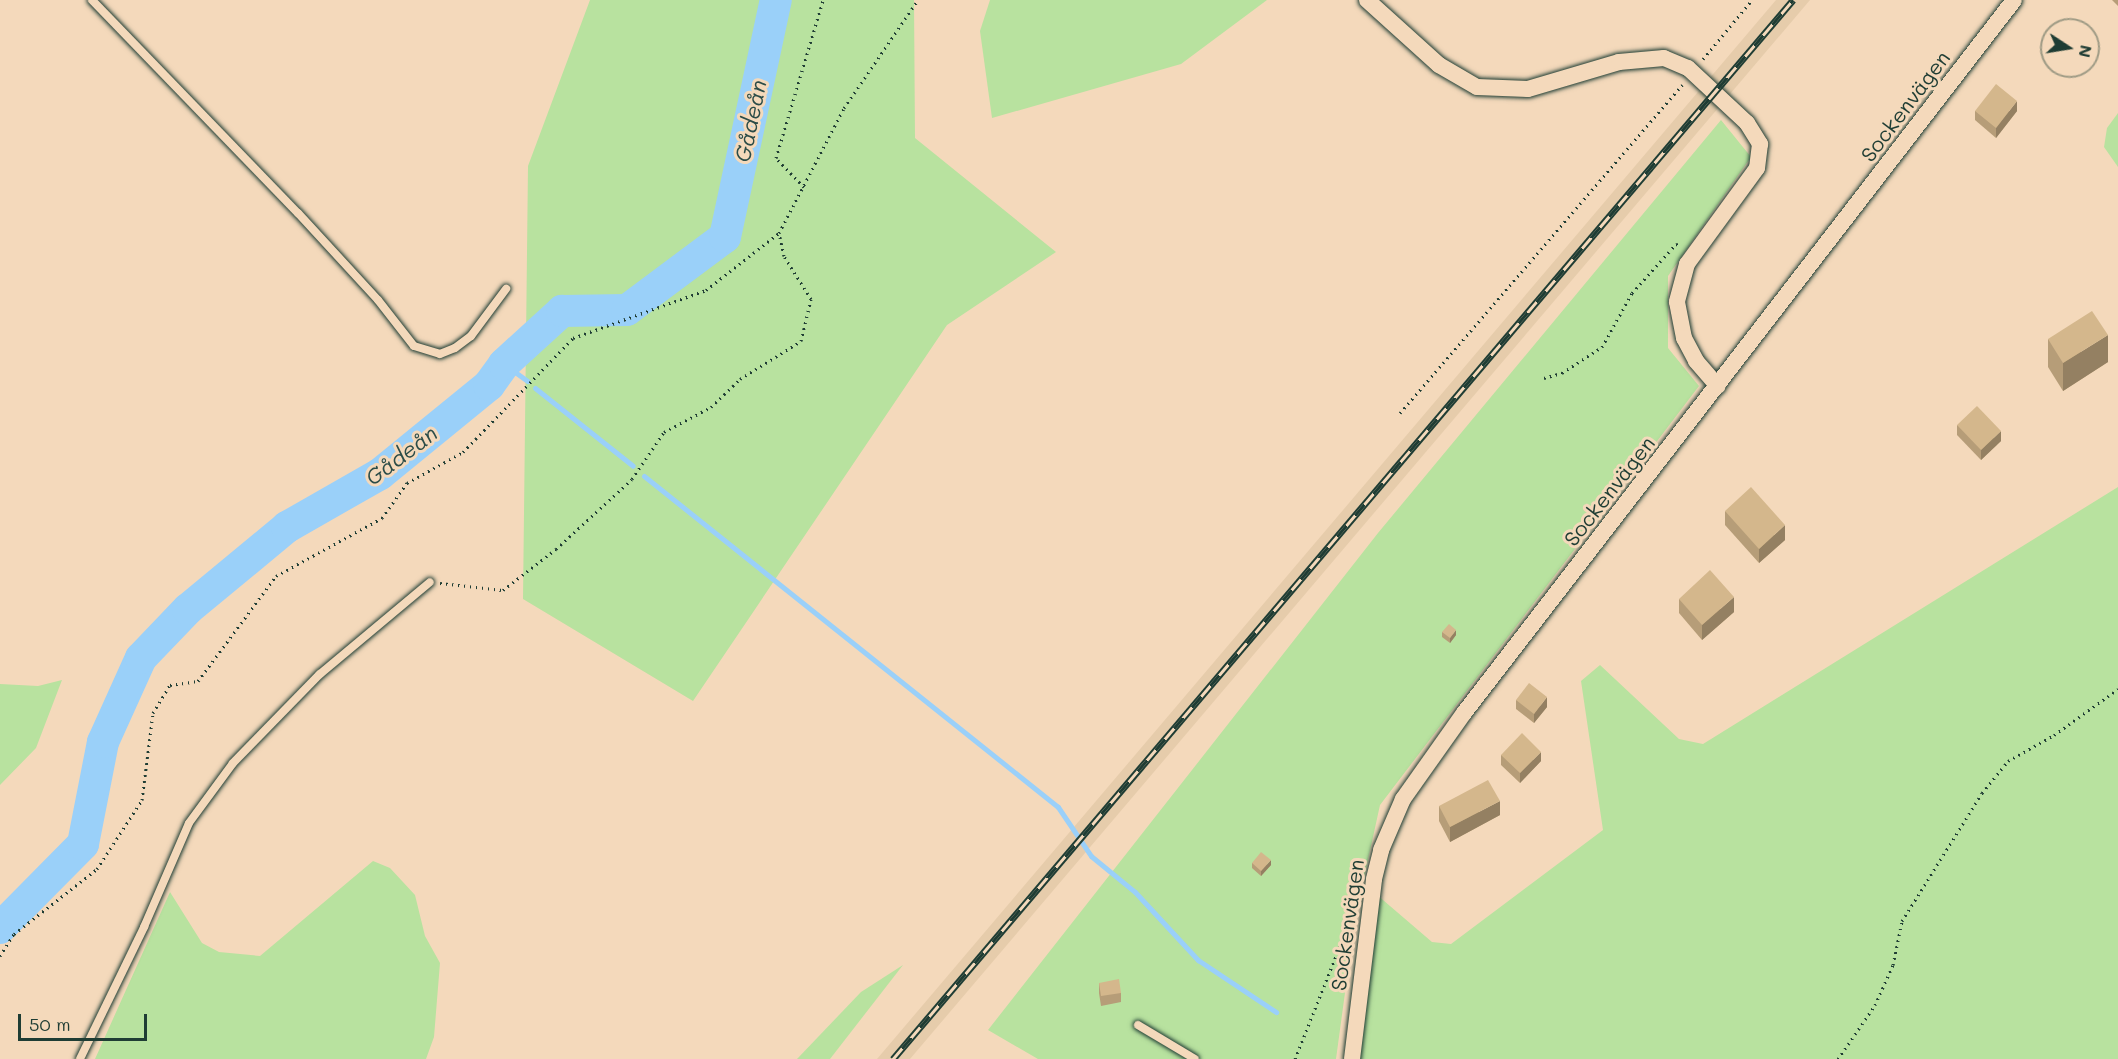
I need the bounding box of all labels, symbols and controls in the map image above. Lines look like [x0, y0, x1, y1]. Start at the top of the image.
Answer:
north arrow [2040, 18, 2100, 78]
text: N [2075, 43, 2098, 60]
street label: Sockenvägen [1855, 45, 1955, 167]
water label: Gådeån [728, 77, 772, 165]
water label: Gådeån [360, 419, 442, 491]
street label: Sockenvägen [1558, 431, 1660, 551]
street label: Sockenvägen [1325, 858, 1369, 992]
scale bar [21, 1002, 150, 1040]
text: 50 m [29, 1012, 71, 1036]

